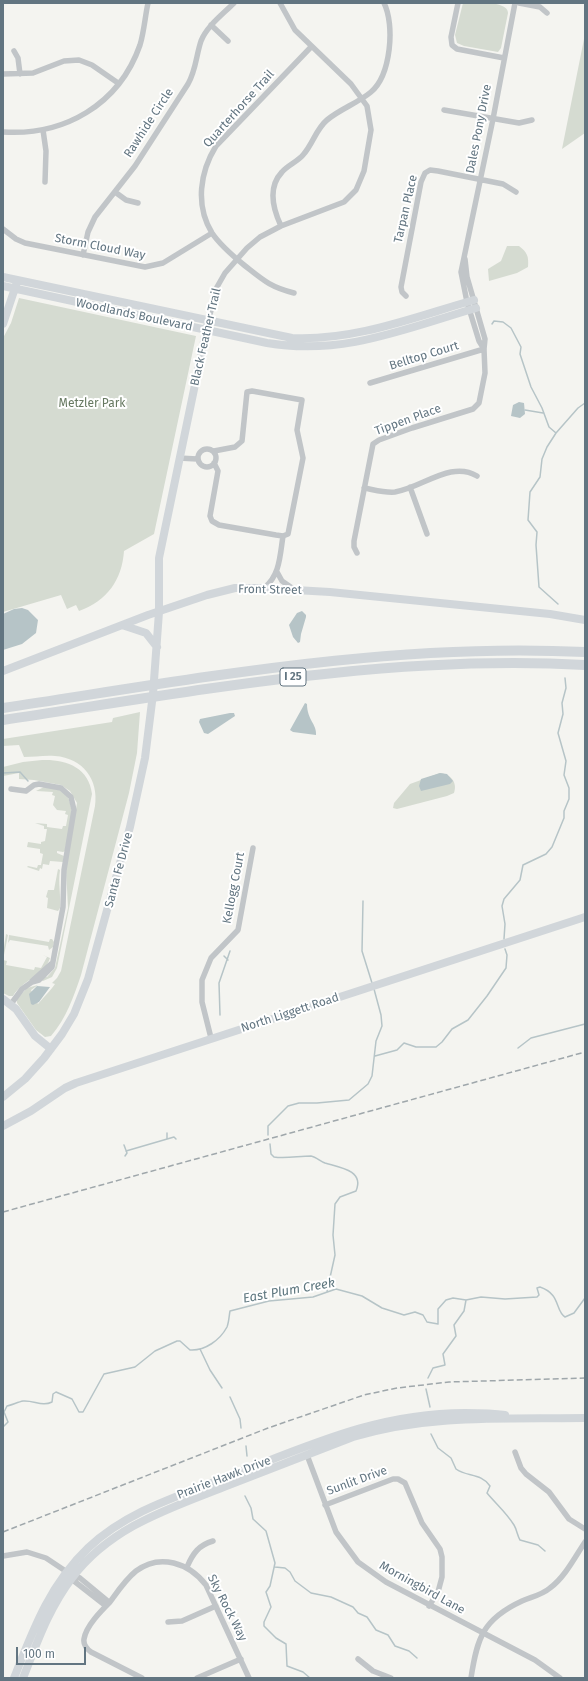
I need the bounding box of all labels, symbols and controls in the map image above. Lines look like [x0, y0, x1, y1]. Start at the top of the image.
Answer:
street label: Quarterhorse Trail [201, 67, 277, 151]
street label: Dales Pony Drive [463, 83, 495, 175]
street label: Rawhide Circle [121, 86, 177, 160]
street label: Tarpan Place [391, 174, 421, 244]
street label: Storm Cloud Way [53, 231, 147, 263]
street label: Black Feather Trail [188, 287, 224, 387]
street label: Woodlands Boulevard [74, 296, 194, 334]
street label: Belltop Court [388, 339, 460, 373]
park label: Metzler Park [59, 397, 125, 411]
street label: Tippen Place [373, 401, 443, 439]
street label: Front Street [238, 582, 302, 598]
road number: I 25 [280, 668, 306, 686]
street label: Santa Fe Drive [102, 831, 136, 909]
street label: Kellogg Court [220, 851, 248, 925]
street label: North Liggett Road [239, 990, 341, 1036]
water label: East Plum Creek [242, 1275, 336, 1307]
street label: Prairie Hawk Drive [175, 1453, 273, 1503]
street label: Sunlit Drive [325, 1463, 389, 1499]
street label: Morningbird Lane [377, 1558, 467, 1618]
street label: Sky Rock Way [204, 1572, 250, 1644]
scale bar [18, 1639, 88, 1665]
text: 100 m [23, 1647, 55, 1661]

